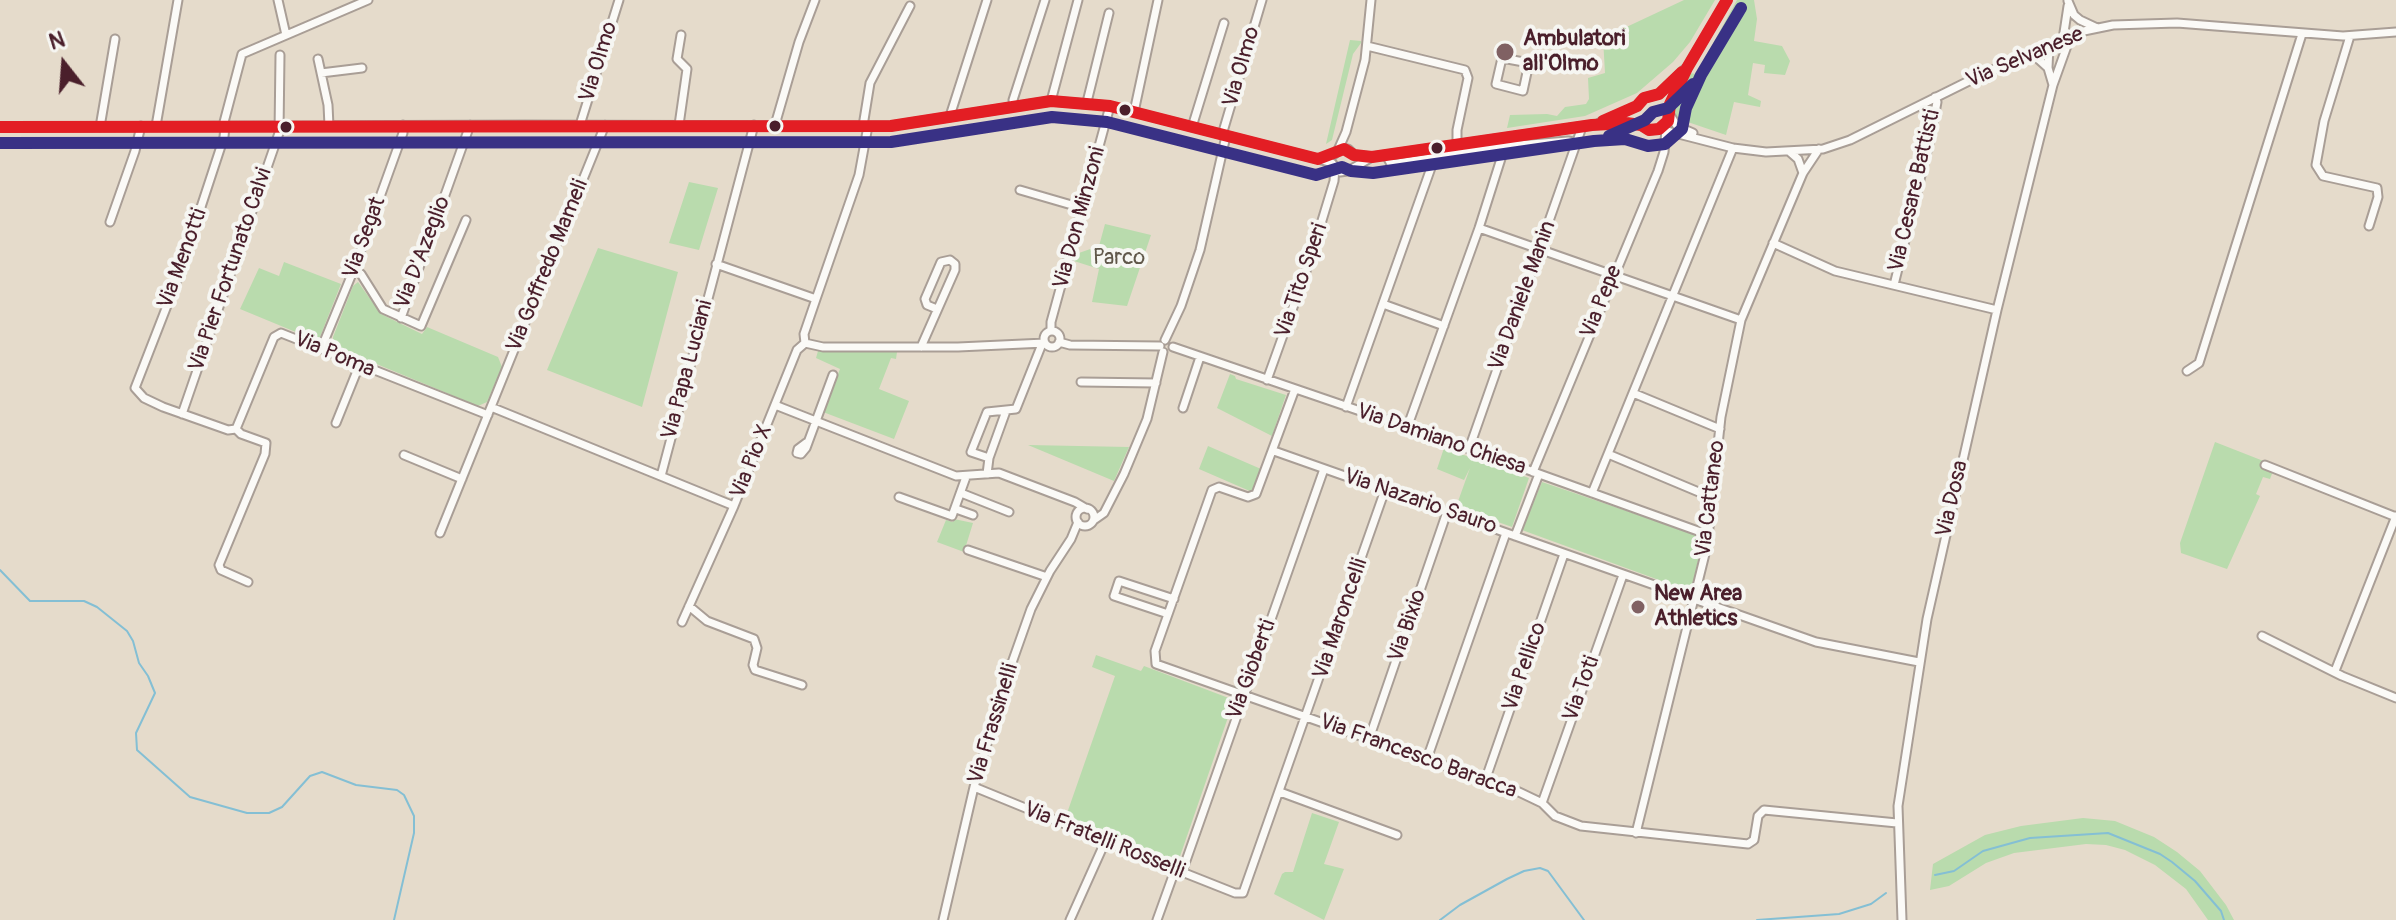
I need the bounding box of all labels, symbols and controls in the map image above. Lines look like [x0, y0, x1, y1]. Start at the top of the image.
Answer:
street label: Via Olmo [574, 19, 624, 105]
street label: Via Selvanese [1963, 22, 2087, 94]
north arrow [24, 24, 104, 104]
street label: Via Olmo [1218, 24, 1266, 110]
text: N [46, 25, 68, 57]
place label: Ambulatori all'Olmo [1523, 26, 1625, 78]
marker: Ambulatori all'Olmo [1494, 41, 1516, 63]
unlabelled marker [1117, 102, 1133, 118]
street label: Via Cesare Battisti [1883, 107, 1947, 275]
unlabelled marker [767, 118, 783, 134]
unlabelled marker [278, 119, 294, 135]
unlabelled marker [1429, 140, 1445, 156]
street label: Via Don Minzoni [1048, 144, 1112, 292]
street label: Via Pier Fortunato Calvi [184, 165, 278, 375]
street label: Via Goffredo Mameli [501, 176, 595, 356]
street label: Via Segat [338, 193, 392, 283]
street label: Via D'Azeglio [389, 193, 457, 313]
street label: Via Menotti [153, 205, 213, 313]
street label: Via Daniele Manin [1484, 217, 1562, 375]
street label: Via Tito Speri [1270, 220, 1334, 342]
park label: Parco [1093, 245, 1145, 271]
street label: Via Pepe [1575, 262, 1629, 342]
street label: Via Papa Luciani [657, 297, 719, 443]
street label: Via Poma [290, 326, 378, 384]
street label: Via Damiano Chiesa [1353, 399, 1529, 481]
street label: Via Pio X [725, 421, 779, 503]
street label: Via Cattaneo [1691, 439, 1731, 559]
street label: Via Dosa [1931, 458, 1975, 540]
street label: Via Nazario Sauro [1340, 463, 1500, 541]
street label: Via Maroncelli [1308, 555, 1374, 683]
place label: New Area Athletics [1654, 581, 1742, 632]
street label: Via Bixio [1383, 586, 1433, 666]
marker: New Area Athletics [1629, 598, 1647, 616]
street label: Via Gioberti [1222, 616, 1282, 724]
street label: Via Pellico [1497, 619, 1553, 715]
street label: Via Toti [1558, 653, 1606, 725]
street label: Via Frassinelli [963, 661, 1025, 787]
street label: Via Francesco Baracca [1316, 709, 1520, 805]
street label: Via Fratelli Rosselli [1020, 797, 1188, 885]

